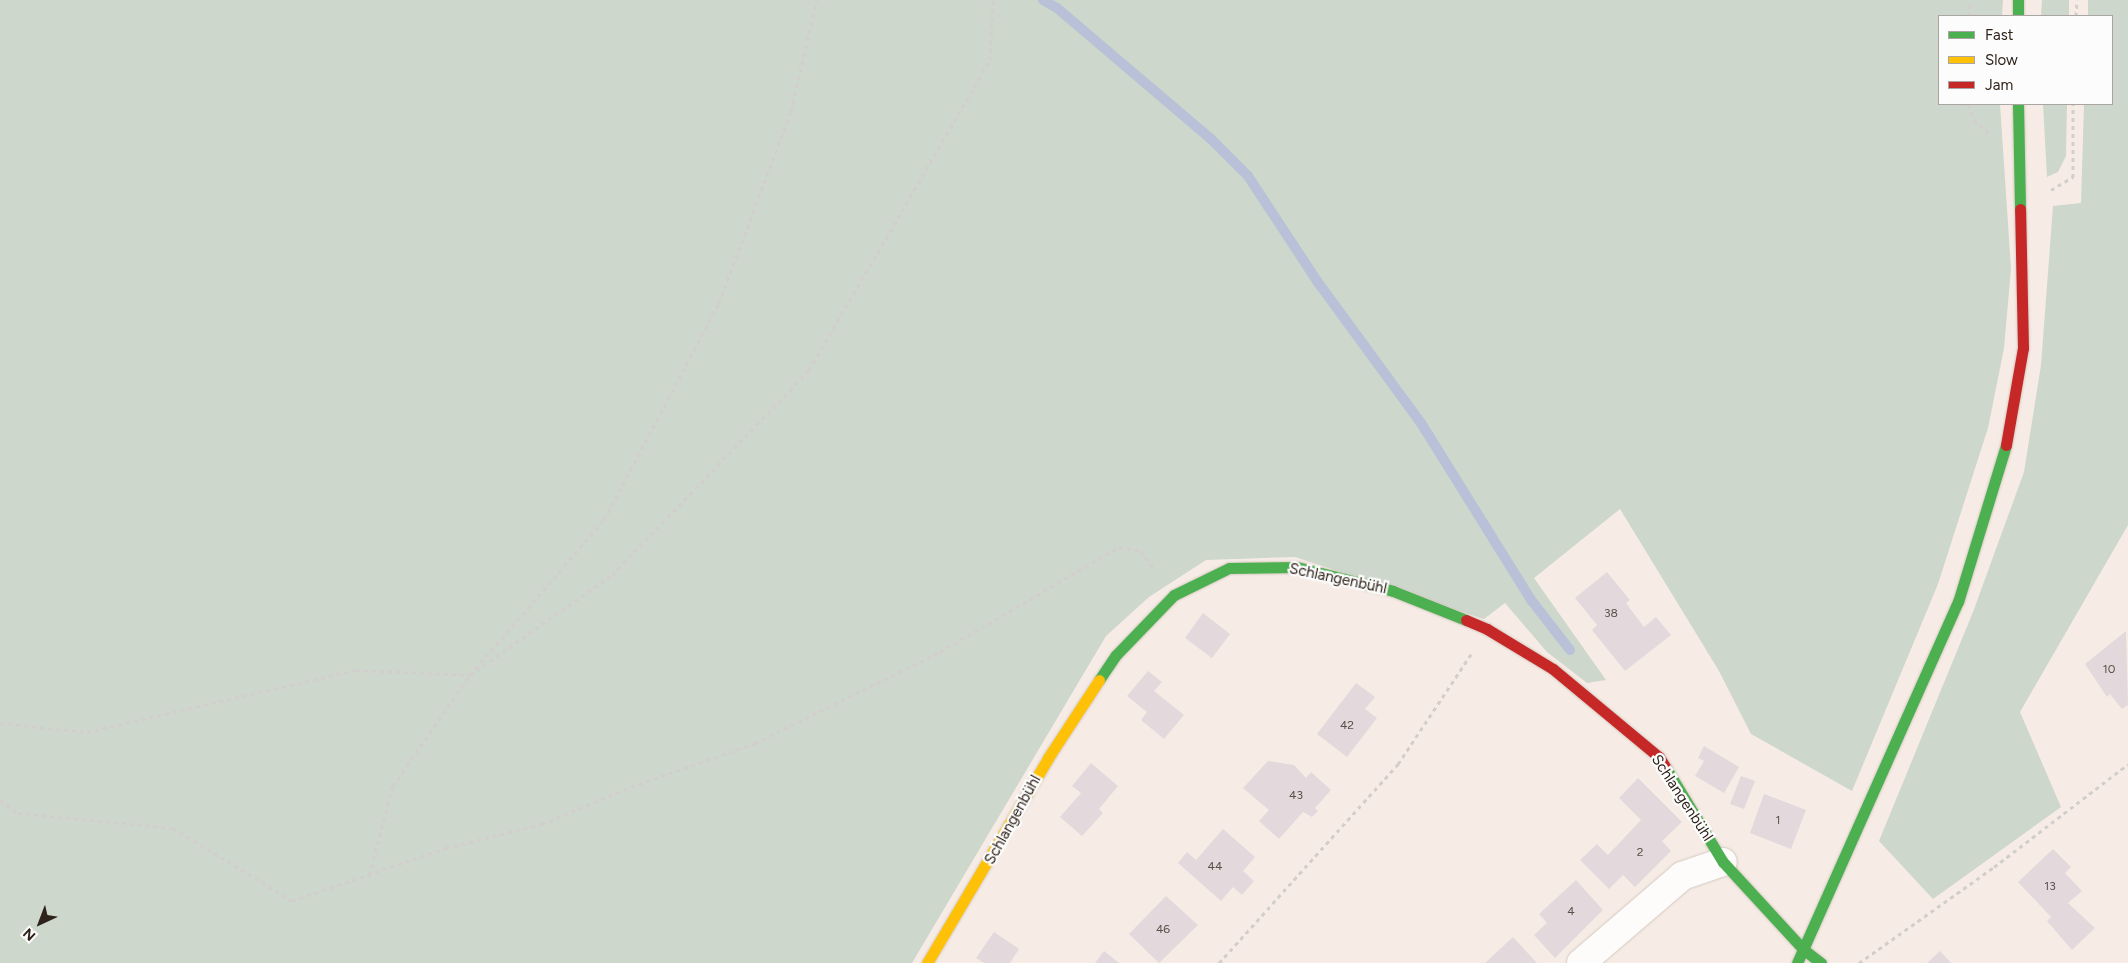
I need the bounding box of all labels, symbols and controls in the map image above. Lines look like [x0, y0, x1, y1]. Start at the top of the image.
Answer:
legend [1938, 15, 2113, 105]
text: Fast [1985, 26, 2013, 44]
text: Slow [1985, 51, 2018, 69]
text: Jam [1985, 76, 2013, 94]
street label: Schlangenbühl [1288, 560, 1388, 598]
house number: 38 [1604, 607, 1618, 621]
house number: 10 [2103, 663, 2115, 677]
house number: 42 [1340, 719, 1354, 733]
street label: Schlangenbühl [1647, 751, 1717, 845]
street label: Schlangenbühl [981, 772, 1045, 868]
house number: 43 [1289, 789, 1303, 803]
house number: 1 [1776, 814, 1780, 828]
house number: 2 [1637, 846, 1643, 860]
house number: 44 [1208, 860, 1222, 874]
house number: 13 [2044, 880, 2056, 894]
north arrow [15, 898, 65, 948]
house number: 4 [1567, 905, 1575, 919]
house number: 46 [1156, 923, 1170, 937]
text: N [20, 924, 39, 944]

